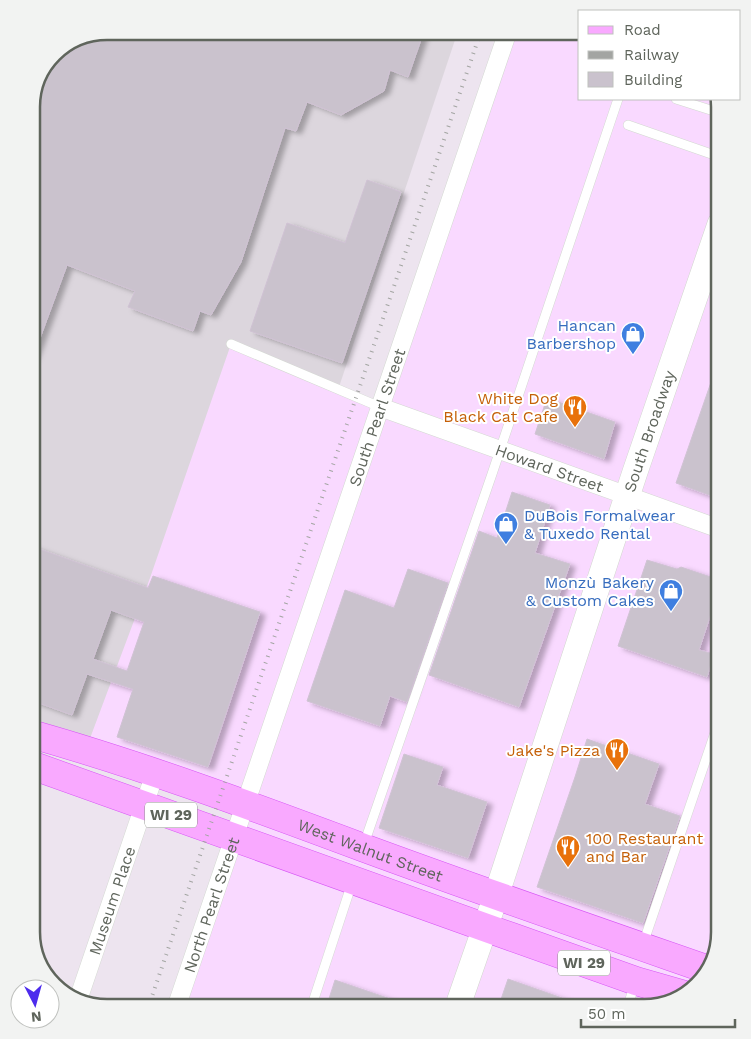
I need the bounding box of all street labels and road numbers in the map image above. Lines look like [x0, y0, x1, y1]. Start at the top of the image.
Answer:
street label: South Pearl Street [345, 346, 410, 489]
street label: South Broadway [620, 367, 679, 495]
street label: Howard Street [493, 440, 606, 496]
road number: WI 29 [145, 802, 197, 828]
street label: West Walnut Street [295, 815, 446, 886]
street label: North Pearl Street [180, 834, 243, 975]
street label: Museum Place [85, 844, 139, 958]
road number: WI 29 [558, 950, 610, 976]

